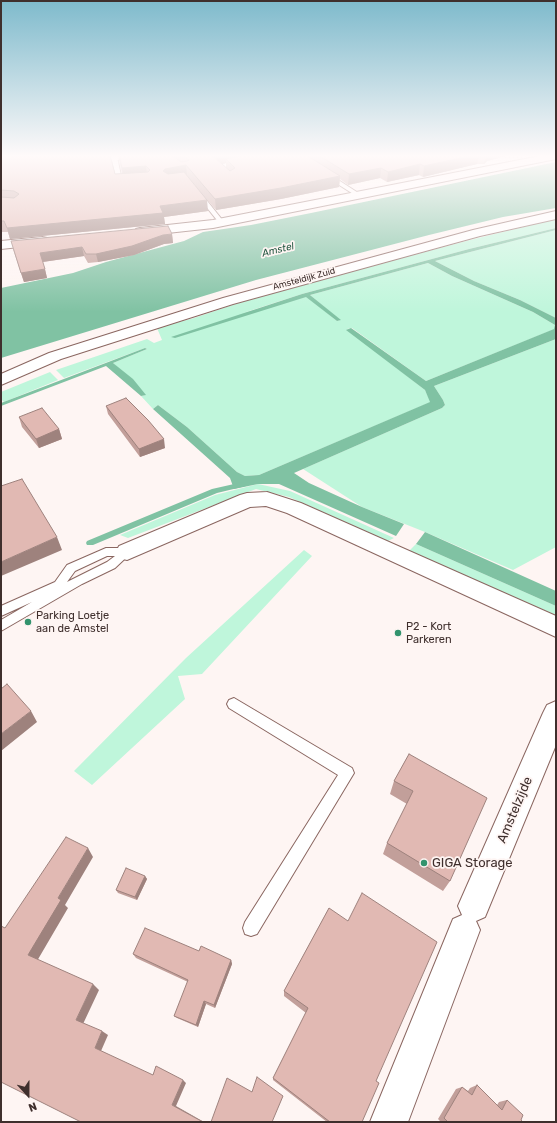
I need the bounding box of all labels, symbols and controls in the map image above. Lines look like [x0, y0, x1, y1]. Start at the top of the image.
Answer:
water label: Amstel [261, 240, 295, 260]
street label: Amsteldijk Zuid [272, 265, 336, 293]
place label: Parking Loetje aan de Amstel [36, 609, 109, 635]
marker: Parking Loetje aan de Amstel [23, 617, 33, 627]
place label: P2 - Kort Parkeren [406, 620, 452, 646]
marker: P2 - Kort Parkeren [393, 628, 403, 638]
street label: Amstelzijde [494, 775, 536, 845]
place label: GIGA Storage [432, 855, 513, 871]
marker: GIGA Storage [419, 858, 429, 868]
north arrow [8, 1075, 48, 1115]
text: N [26, 1099, 39, 1114]

